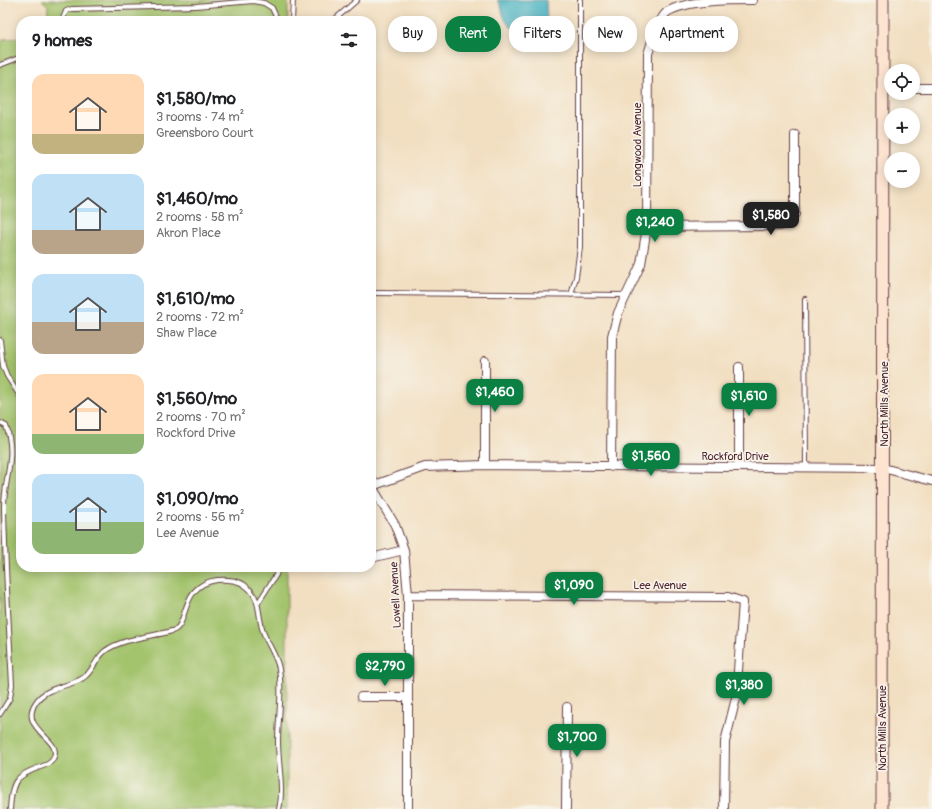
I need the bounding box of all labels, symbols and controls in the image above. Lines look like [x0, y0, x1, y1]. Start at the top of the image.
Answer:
chip: Buy [388, 16, 437, 52]
chip: Rent [445, 16, 501, 52]
chip: Filters [509, 16, 575, 52]
chip: New [583, 16, 637, 52]
chip: Apartment [645, 16, 738, 52]
icon: filters [338, 29, 360, 51]
text: 9 homes [32, 30, 92, 51]
map controls [884, 64, 920, 188]
button: locate [884, 64, 920, 100]
text: $1,580/mo [156, 88, 236, 109]
icon: home [64, 90, 112, 138]
street label: Longwood Avenue [631, 102, 644, 187]
button: + [884, 108, 920, 144]
text: 3 rooms · 74 m² [156, 109, 244, 125]
text: Greensboro Court [156, 125, 253, 141]
button: − [884, 152, 920, 188]
text: $1,460/mo [156, 188, 238, 209]
icon: home [64, 190, 112, 238]
pin: $1,580 [738, 202, 804, 236]
text: $1,580 [752, 207, 790, 223]
text: 2 rooms · 58 m² [156, 209, 243, 225]
pin: $1,240 [622, 209, 688, 243]
text: $1,240 [635, 214, 675, 230]
text: Akron Place [156, 225, 221, 241]
text: $1,610/mo [156, 288, 235, 309]
icon: home [64, 290, 112, 338]
text: 2 rooms · 72 m² [156, 309, 244, 325]
text: Shaw Place [156, 325, 217, 341]
street label: North Mills Avenue [878, 361, 891, 447]
pin: $1,460 [462, 379, 528, 413]
pin: $1,610 [716, 383, 782, 417]
text: $1,460 [475, 384, 515, 400]
text: $1,560/mo [156, 388, 237, 409]
text: $1,610 [731, 388, 767, 404]
icon: home [64, 390, 112, 438]
text: 2 rooms · 70 m² [156, 409, 246, 425]
text: Rockford Drive [156, 425, 235, 441]
pin: $1,560 [618, 443, 684, 477]
text: $1,560 [632, 448, 670, 464]
street label: Rockford Drive [701, 450, 769, 463]
text: $1,090/mo [156, 488, 238, 509]
icon: home [64, 490, 112, 538]
text: 2 rooms · 56 m² [156, 509, 244, 525]
text: Lee Avenue [156, 525, 219, 541]
street label: Lowell Avenue [387, 561, 404, 628]
pin: $1,090 [541, 572, 607, 606]
text: $1,090 [554, 577, 594, 593]
street label: Lee Avenue [633, 579, 687, 592]
pin: $2,790 [352, 653, 418, 687]
text: $2,790 [365, 658, 405, 674]
pin: $1,380 [711, 672, 777, 706]
text: $1,380 [725, 677, 763, 693]
street label: North Mills Avenue [876, 685, 889, 771]
pin: $1,700 [544, 724, 610, 758]
text: $1,700 [557, 729, 597, 745]

